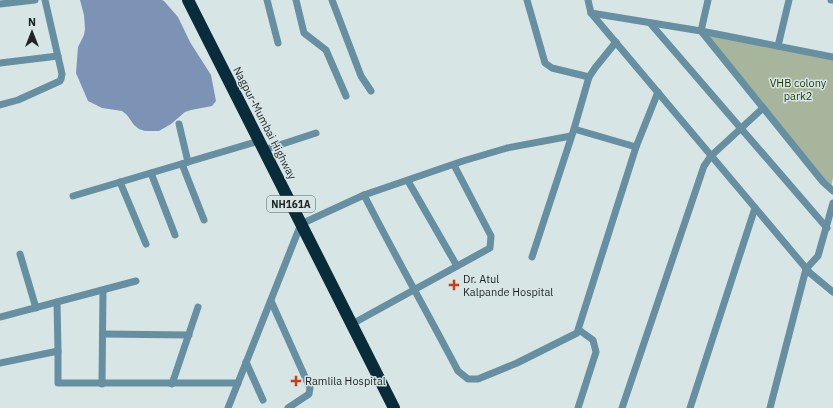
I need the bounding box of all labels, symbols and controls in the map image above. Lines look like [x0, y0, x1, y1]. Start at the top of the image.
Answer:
north arrow [12, 12, 52, 52]
text: N [28, 15, 36, 29]
street label: Nagpur-Mumbai Highway [230, 64, 300, 182]
park label: VHB colony park2 [770, 76, 827, 103]
road number: NH161A [267, 196, 315, 212]
place label: Dr. Atul Kalpande Hospital [463, 272, 553, 299]
marker: Dr. Atul Kalpande Hospital [448, 279, 460, 291]
place label: Ramlila Hospital [305, 374, 386, 388]
marker: Ramlila Hospital [290, 375, 302, 387]

